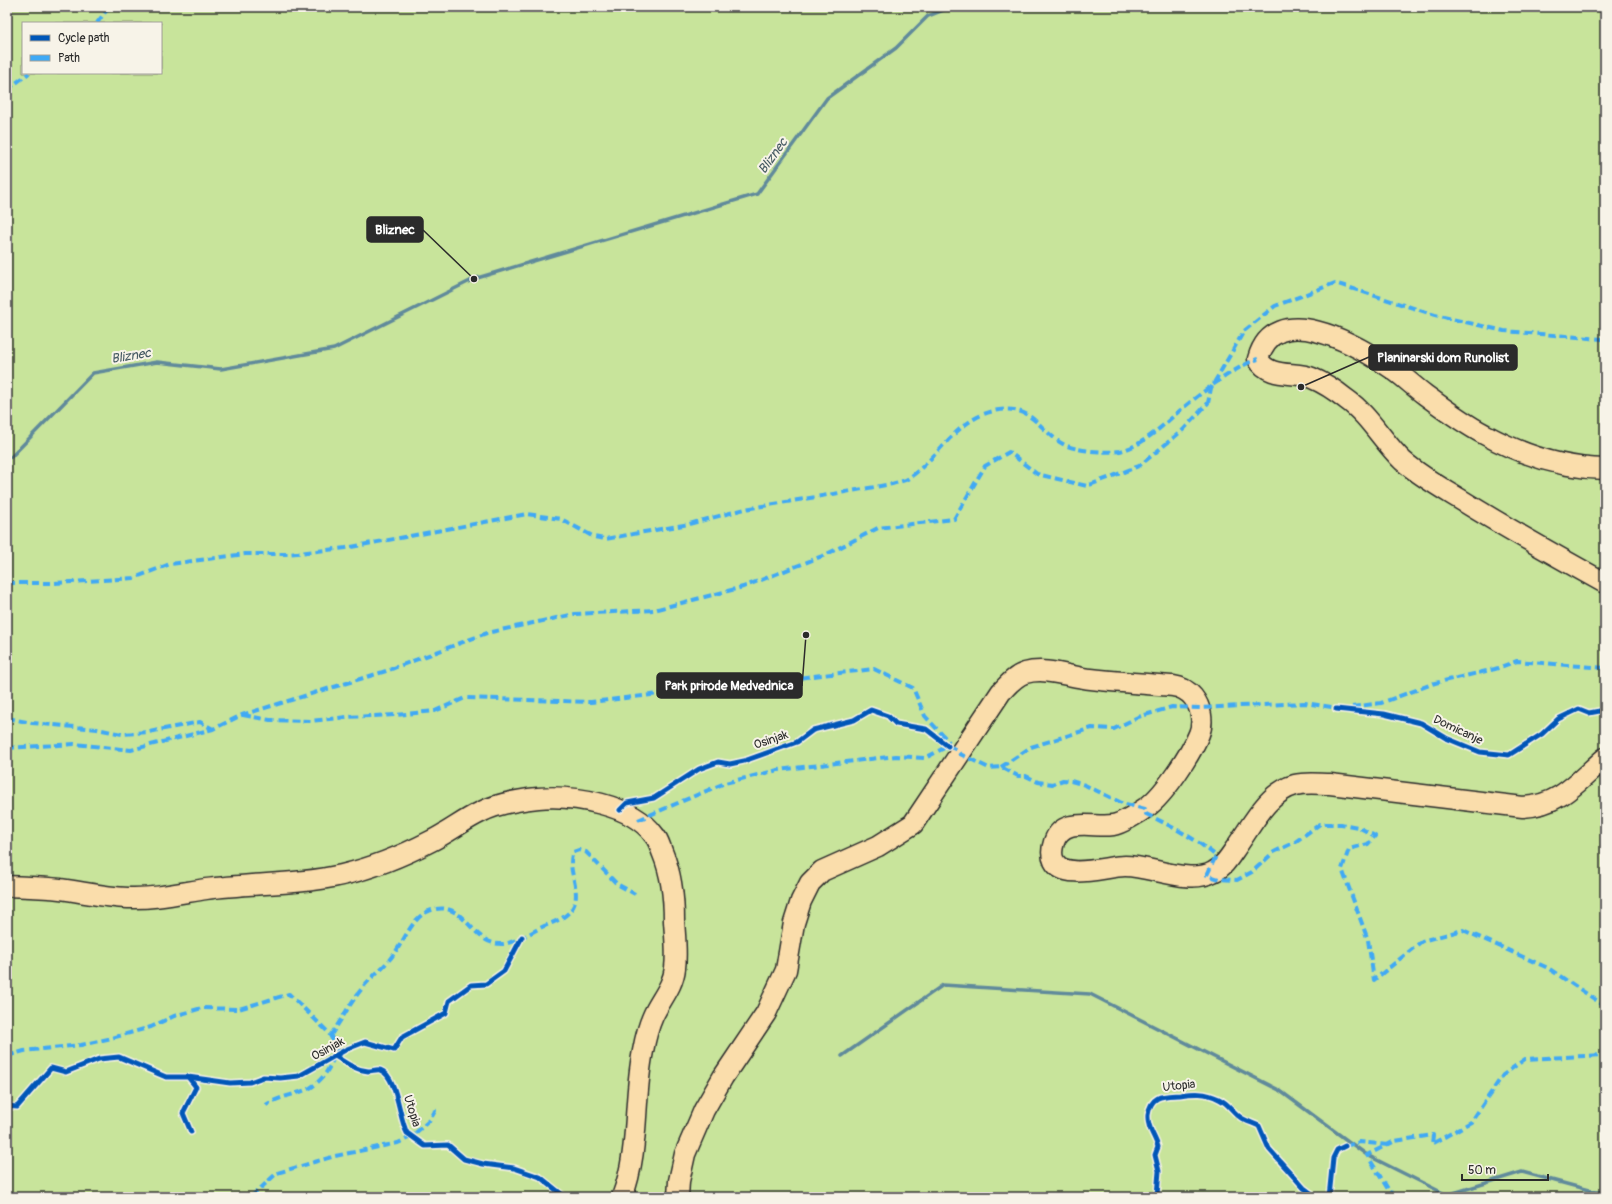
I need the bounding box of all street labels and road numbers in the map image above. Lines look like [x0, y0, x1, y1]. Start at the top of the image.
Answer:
street label: Domicanje [1431, 712, 1485, 748]
street label: Osinjak [752, 727, 790, 753]
street label: Osinjak [309, 1034, 347, 1064]
street label: Utopia [1162, 1077, 1196, 1095]
street label: Utopia [400, 1093, 424, 1129]

